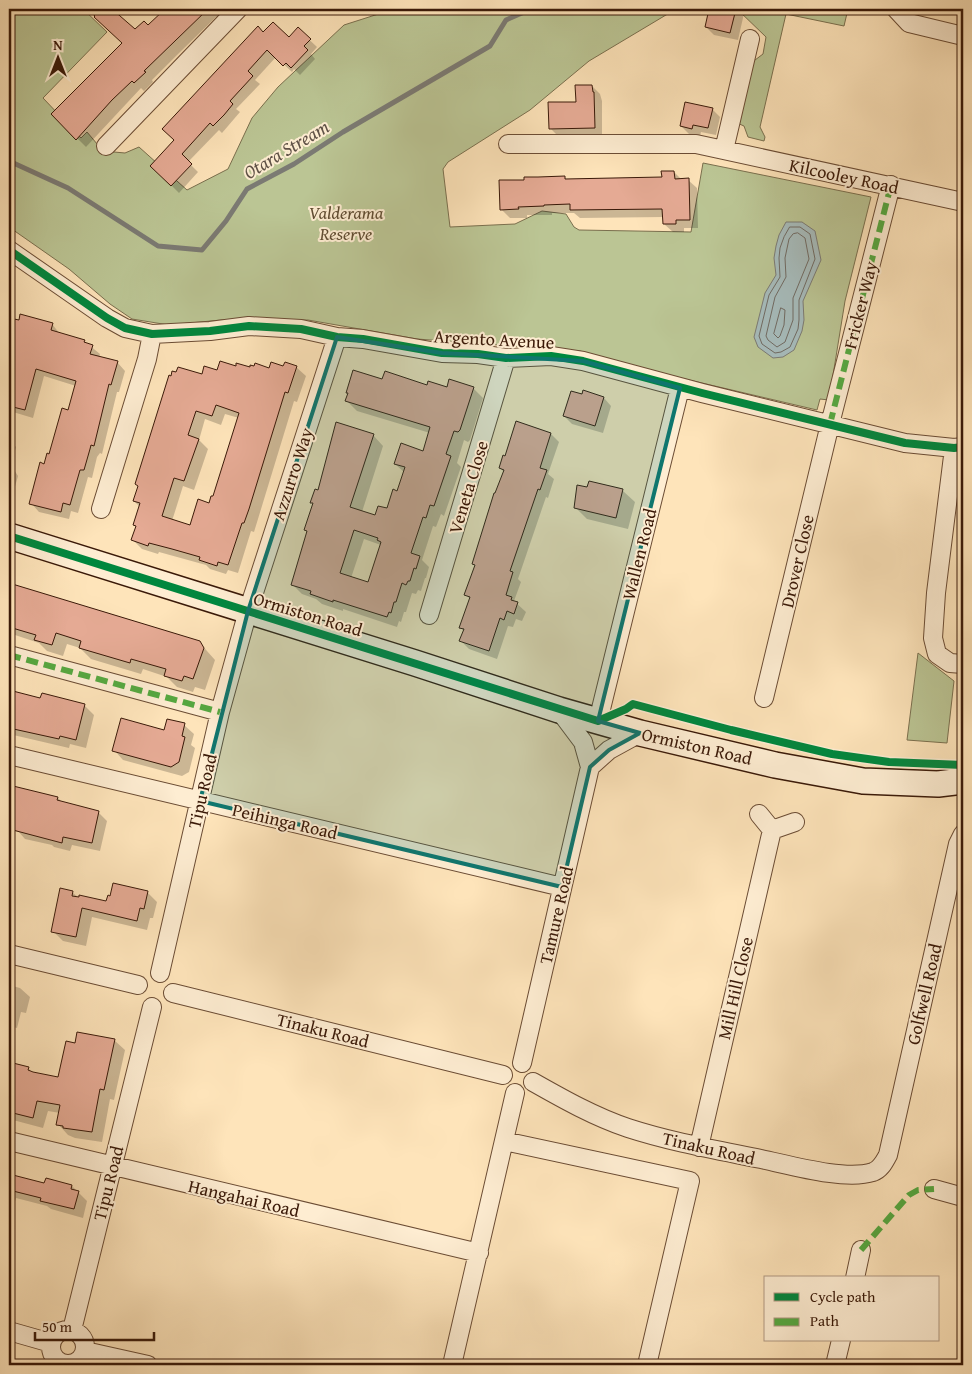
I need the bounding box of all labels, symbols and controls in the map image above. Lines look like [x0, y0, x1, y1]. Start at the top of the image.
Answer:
north arrow [32, 32, 82, 82]
text: N [53, 35, 63, 55]
water label: Otara Stream [238, 112, 334, 186]
street label: Kilcooley Road [787, 151, 902, 201]
park label: Valderama Reserve [309, 199, 384, 247]
street label: Fricker Way [836, 258, 884, 352]
street label: Argento Avenue [433, 322, 555, 356]
street label: Azzurro Way [264, 424, 320, 524]
street label: Veneta Close [441, 437, 495, 537]
street label: Wallen Road [615, 505, 663, 603]
street label: Drover Close [773, 512, 821, 610]
street label: Ormiston Road [250, 585, 366, 643]
street label: Ormiston Road [639, 720, 755, 772]
street label: Tipu Road [180, 750, 224, 831]
street label: Peihinga Road [230, 796, 341, 846]
street label: Tamure Road [532, 863, 580, 967]
street label: Mill Hill Close [710, 934, 760, 1042]
street label: Golfwell Road [899, 940, 949, 1047]
street label: Tinaku Road [274, 1005, 372, 1055]
street label: Tinaku Road [660, 1124, 758, 1172]
street label: Tipu Road [86, 1142, 130, 1223]
street label: Hangahai Road [186, 1172, 303, 1224]
legend [764, 1276, 940, 1342]
text: Cycle path [810, 1286, 876, 1307]
scale bar [35, 1309, 154, 1341]
text: Path [810, 1310, 839, 1331]
text: 50 m [42, 1316, 73, 1337]

